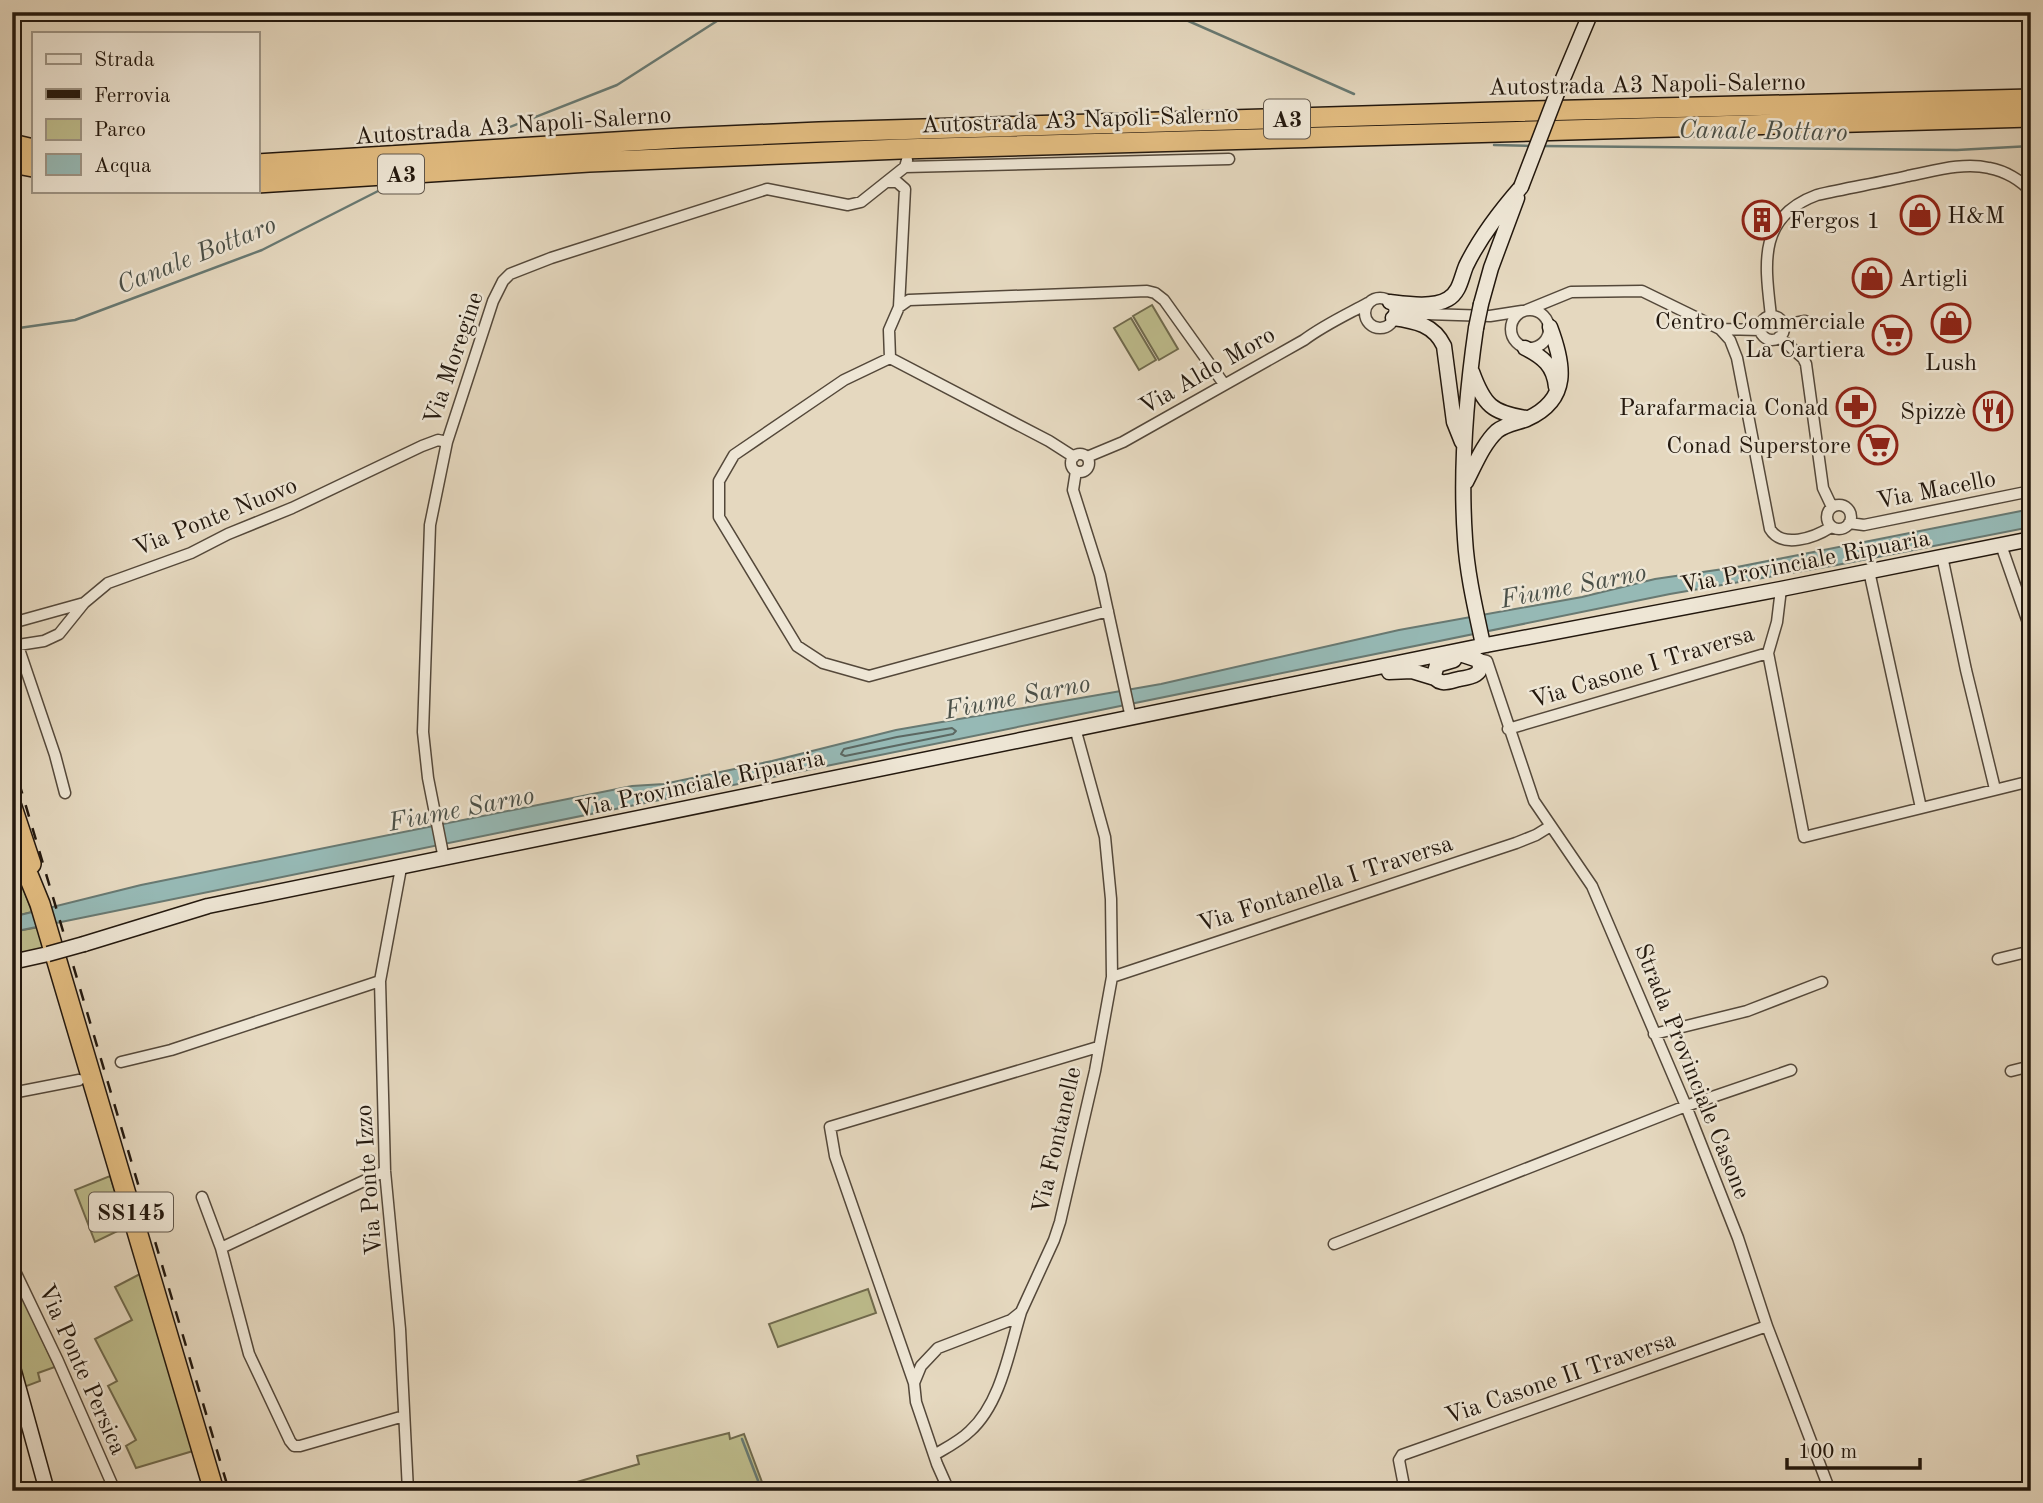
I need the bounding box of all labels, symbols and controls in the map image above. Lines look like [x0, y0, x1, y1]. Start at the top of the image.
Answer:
legend [32, 32, 259, 192]
text: Strada [94, 50, 155, 71]
street label: Autostrada A3 Napoli-Salerno [1488, 71, 1806, 101]
text: Ferrovia [94, 86, 170, 107]
road number: A3 [1264, 100, 1310, 138]
street label: Autostrada A3 Napoli-Salerno [921, 103, 1239, 139]
street label: Autostrada A3 Napoli-Salerno [354, 104, 672, 150]
water label: Canale Bottaro [1678, 118, 1848, 146]
text: Parco [94, 120, 146, 141]
road number: A3 [378, 154, 424, 194]
text: Acqua [94, 156, 151, 177]
shop icon: H&M [1899, 194, 1941, 236]
building icon: Fergos 1 [1741, 199, 1783, 241]
place label: H&M [1947, 205, 2005, 229]
place label: Fergos 1 [1789, 210, 1880, 234]
water label: Canale Bottaro [113, 212, 280, 300]
shop icon: Artigli [1851, 257, 1893, 299]
place label: Artigli [1899, 268, 1968, 292]
street label: Via Moregine [421, 289, 489, 428]
shop icon: Lush [1930, 302, 1972, 344]
place label: Centro Commerciale La Cartiera [1655, 311, 1865, 363]
supermarket icon: Centro Commerciale La Cartiera [1871, 314, 1913, 356]
street label: Via Aldo Moro [1136, 323, 1280, 420]
place label: Lush [1925, 352, 1977, 376]
pharmacy icon: Parafarmacia Conad [1835, 386, 1877, 428]
restaurant icon: Spizzè [1972, 390, 2014, 432]
place label: Parafarmacia Conad [1619, 397, 1829, 421]
place label: Spizzè [1900, 401, 1966, 425]
supermarket icon: Conad Superstore [1857, 424, 1899, 466]
place label: Conad Superstore [1666, 435, 1851, 459]
street label: Via Macello [1875, 468, 1998, 514]
street label: Via Ponte Nuovo [130, 474, 301, 562]
street label: Via Provinciale Ripuaria [1679, 527, 1932, 599]
water label: Fiume Sarno [1497, 560, 1649, 614]
street label: Via Casone I Traversa [1528, 622, 1757, 713]
water label: Fiume Sarno [941, 671, 1093, 725]
street label: Via Provinciale Ripuaria [574, 747, 827, 823]
water label: Fiume Sarno [385, 783, 537, 837]
street label: Via Fontanella I Traversa [1195, 832, 1456, 938]
street label: Strada Provinciale Casone [1629, 941, 1753, 1203]
street label: Via Fontanelle [1029, 1065, 1087, 1216]
street label: Via Ponte Izzo [353, 1104, 387, 1256]
road number: SS145 [89, 1192, 173, 1232]
street label: Via Ponte Persica [33, 1281, 130, 1459]
street label: Via Casone II Traversa [1442, 1328, 1679, 1430]
scale bar [1787, 1426, 1920, 1470]
text: 100 m [1798, 1442, 1857, 1463]

